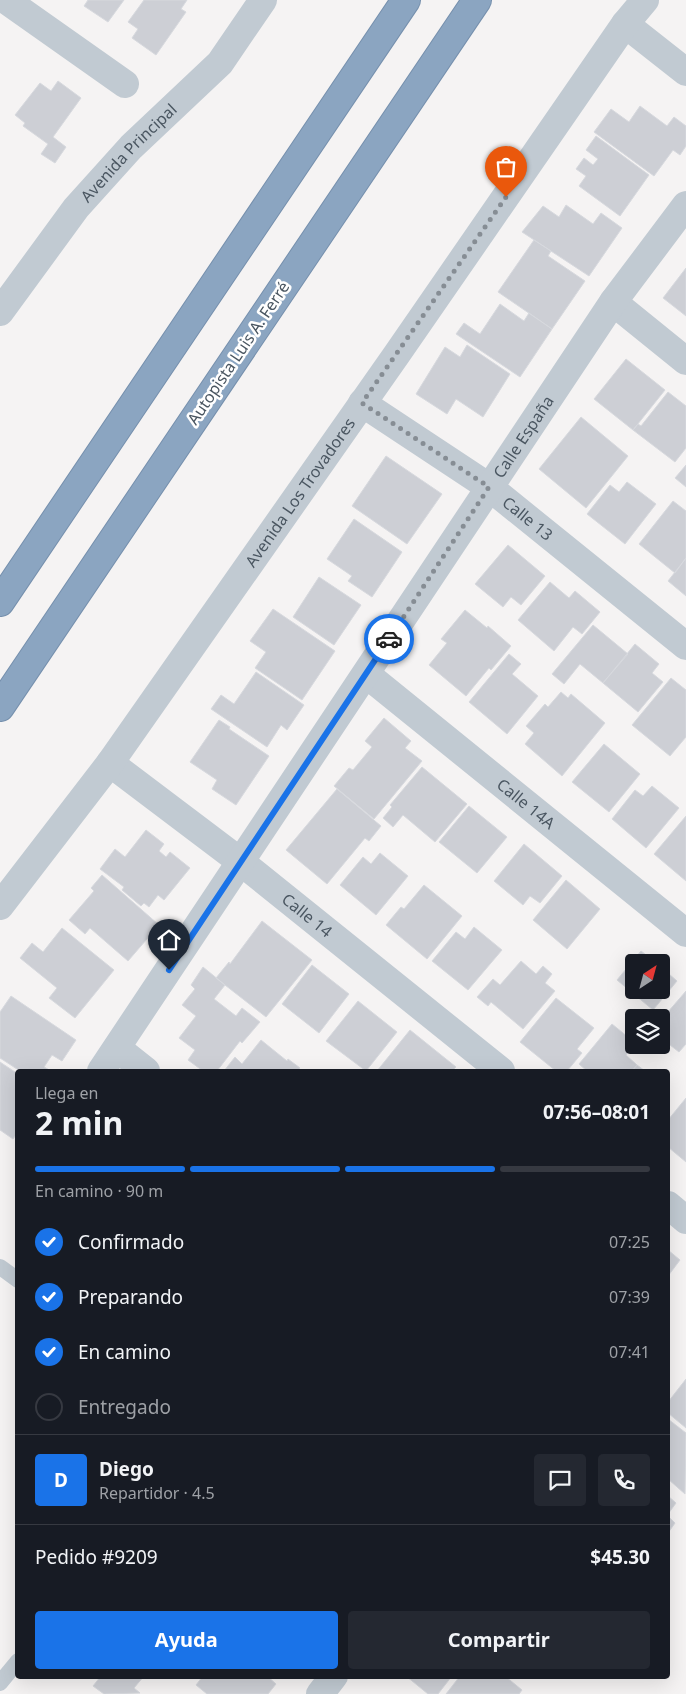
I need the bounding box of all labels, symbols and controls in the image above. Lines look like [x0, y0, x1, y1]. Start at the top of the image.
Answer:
street label: Avenida Principal [75, 99, 181, 207]
pin [485, 146, 527, 197]
icon: bag [492, 153, 520, 181]
street label: Autopista Luis A. Ferré [182, 277, 294, 429]
street label: Calle España [488, 391, 559, 482]
street label: Avenida Los Trovadores [240, 413, 360, 571]
street label: Calle 13 [498, 491, 558, 545]
courier [364, 614, 414, 664]
icon: car [375, 625, 403, 653]
street label: Calle 14A [492, 773, 561, 834]
street label: Calle 14 [277, 888, 337, 942]
pin [148, 919, 190, 970]
icon: home [155, 926, 183, 954]
north arrow [625, 954, 670, 999]
map controls [625, 954, 670, 1054]
button: layers [625, 1009, 670, 1054]
text: Llega en [35, 1082, 98, 1104]
text: 07:56–08:01 [543, 1099, 650, 1125]
text: 2 min [35, 1101, 123, 1144]
text: En camino · 90 m [35, 1180, 163, 1202]
icon: check [35, 1228, 63, 1256]
text: Confirmado [78, 1229, 184, 1255]
text: 07:25 [609, 1231, 650, 1253]
icon: check [35, 1283, 63, 1311]
text: Preparando [78, 1284, 183, 1310]
text: 07:39 [609, 1286, 650, 1308]
icon: check [35, 1338, 63, 1366]
text: En camino [78, 1339, 171, 1365]
text: 07:41 [609, 1341, 650, 1363]
text: Entregado [78, 1394, 171, 1420]
button: chat [534, 1454, 586, 1506]
button: phone [598, 1454, 650, 1506]
text: Diego [99, 1456, 154, 1482]
text: D [54, 1467, 68, 1493]
text: Repartidor · 4.5 [99, 1482, 215, 1504]
text: Pedido #9209 [35, 1544, 158, 1570]
text: $45.30 [590, 1544, 650, 1570]
button: Ayuda [35, 1611, 338, 1669]
button: Compartir [348, 1611, 650, 1669]

